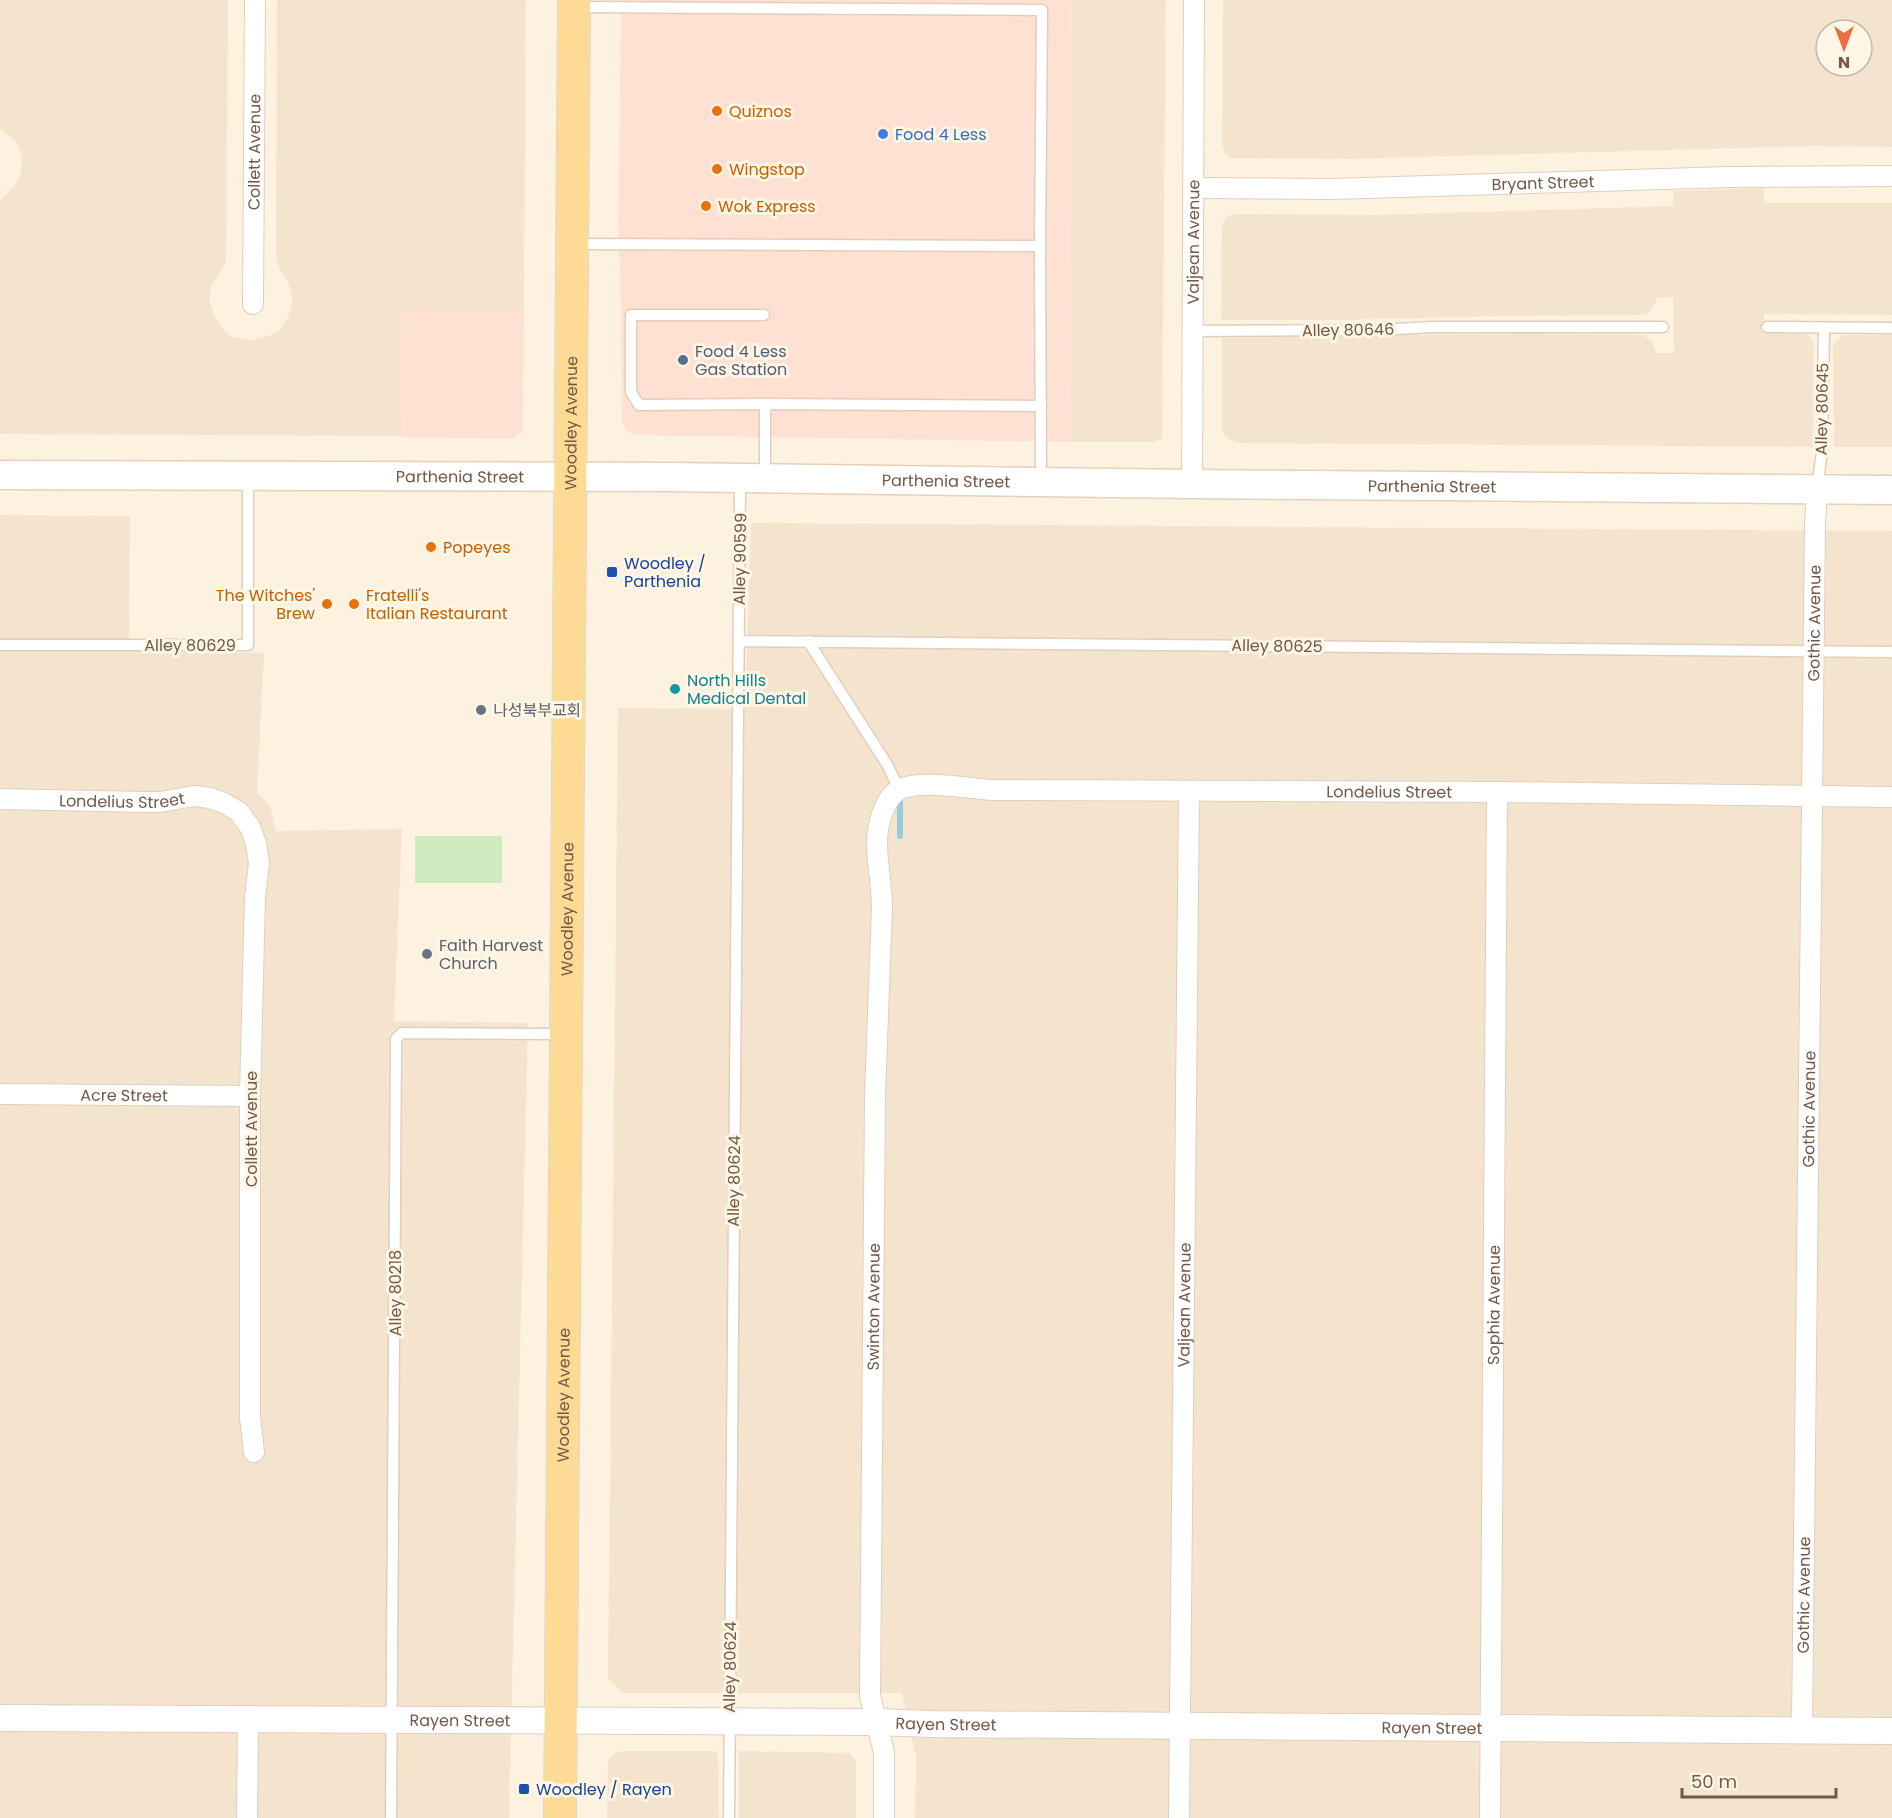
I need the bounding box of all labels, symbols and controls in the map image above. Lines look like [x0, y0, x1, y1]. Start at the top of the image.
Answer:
north arrow [1814, 18, 1874, 78]
text: N [1838, 51, 1850, 74]
street label: Collett Avenue [242, 94, 266, 210]
place label: Quiznos [729, 100, 792, 123]
marker: Quiznos [710, 104, 724, 118]
place label: Food 4 Less [895, 123, 987, 146]
marker: Food 4 Less [876, 127, 890, 141]
place label: Wingstop [729, 158, 805, 181]
marker: Wingstop [710, 162, 724, 176]
street label: Bryant Street [1491, 170, 1595, 196]
street label: Valjean Avenue [1181, 179, 1205, 305]
place label: Wok Express [718, 195, 816, 218]
marker: Wok Express [699, 199, 713, 213]
street label: Alley 80646 [1302, 318, 1394, 342]
place label: Food 4 Less Gas Station [695, 340, 787, 381]
marker: Food 4 Less Gas Station [676, 353, 690, 367]
street label: Woodley Avenue [559, 356, 583, 490]
street label: Alley 80645 [1810, 363, 1834, 455]
street label: Parthenia Street [396, 465, 524, 488]
street label: Parthenia Street [882, 468, 1010, 493]
street label: Parthenia Street [1368, 474, 1496, 498]
street label: Alley 90599 [728, 513, 752, 605]
place label: Popeyes [443, 536, 511, 559]
marker: Popeyes [424, 540, 438, 554]
place label: Woodley / Parthenia [624, 552, 706, 593]
street label: Gothic Avenue [1802, 564, 1826, 682]
marker: Woodley / Parthenia [605, 565, 619, 579]
place label: The Witches' Brew [216, 584, 315, 625]
place label: Fratelli's Italian Restaurant [366, 584, 508, 625]
marker: The Witches' Brew [320, 597, 334, 611]
marker: Fratelli's Italian Restaurant [347, 597, 361, 611]
street label: Alley 80629 [144, 634, 236, 657]
street label: Alley 80625 [1231, 634, 1323, 658]
place label: North Hills Medical Dental [687, 669, 806, 710]
marker: North Hills Medical Dental [668, 682, 682, 696]
place label: 나성북부교회 [493, 699, 581, 722]
marker: 나성북부교회 [474, 703, 488, 717]
street label: Londelius Street [1326, 780, 1452, 803]
street label: Londelius Street [59, 786, 187, 814]
street label: Woodley Avenue [555, 842, 579, 976]
place label: Faith Harvest Church [439, 934, 543, 975]
marker: Faith Harvest Church [420, 947, 434, 961]
street label: Gothic Avenue [1797, 1050, 1821, 1168]
street label: Collett Avenue [240, 1071, 263, 1187]
street label: Acre Street [80, 1083, 168, 1107]
street label: Alley 80624 [722, 1135, 746, 1227]
street label: Valjean Avenue [1172, 1242, 1196, 1368]
street label: Swinton Avenue [861, 1243, 885, 1371]
street label: Sophia Avenue [1482, 1245, 1505, 1365]
street label: Alley 80218 [384, 1250, 407, 1336]
street label: Woodley Avenue [551, 1328, 575, 1462]
street label: Gothic Avenue [1791, 1536, 1816, 1654]
street label: Alley 80624 [718, 1621, 742, 1713]
street label: Rayen Street [409, 1708, 511, 1732]
street label: Rayen Street [895, 1711, 997, 1736]
street label: Rayen Street [1381, 1716, 1483, 1740]
scale bar [1682, 1761, 1836, 1799]
text: 50 m [1691, 1769, 1737, 1794]
place label: Woodley / Rayen [536, 1778, 672, 1801]
marker: Woodley / Rayen [517, 1782, 531, 1796]

